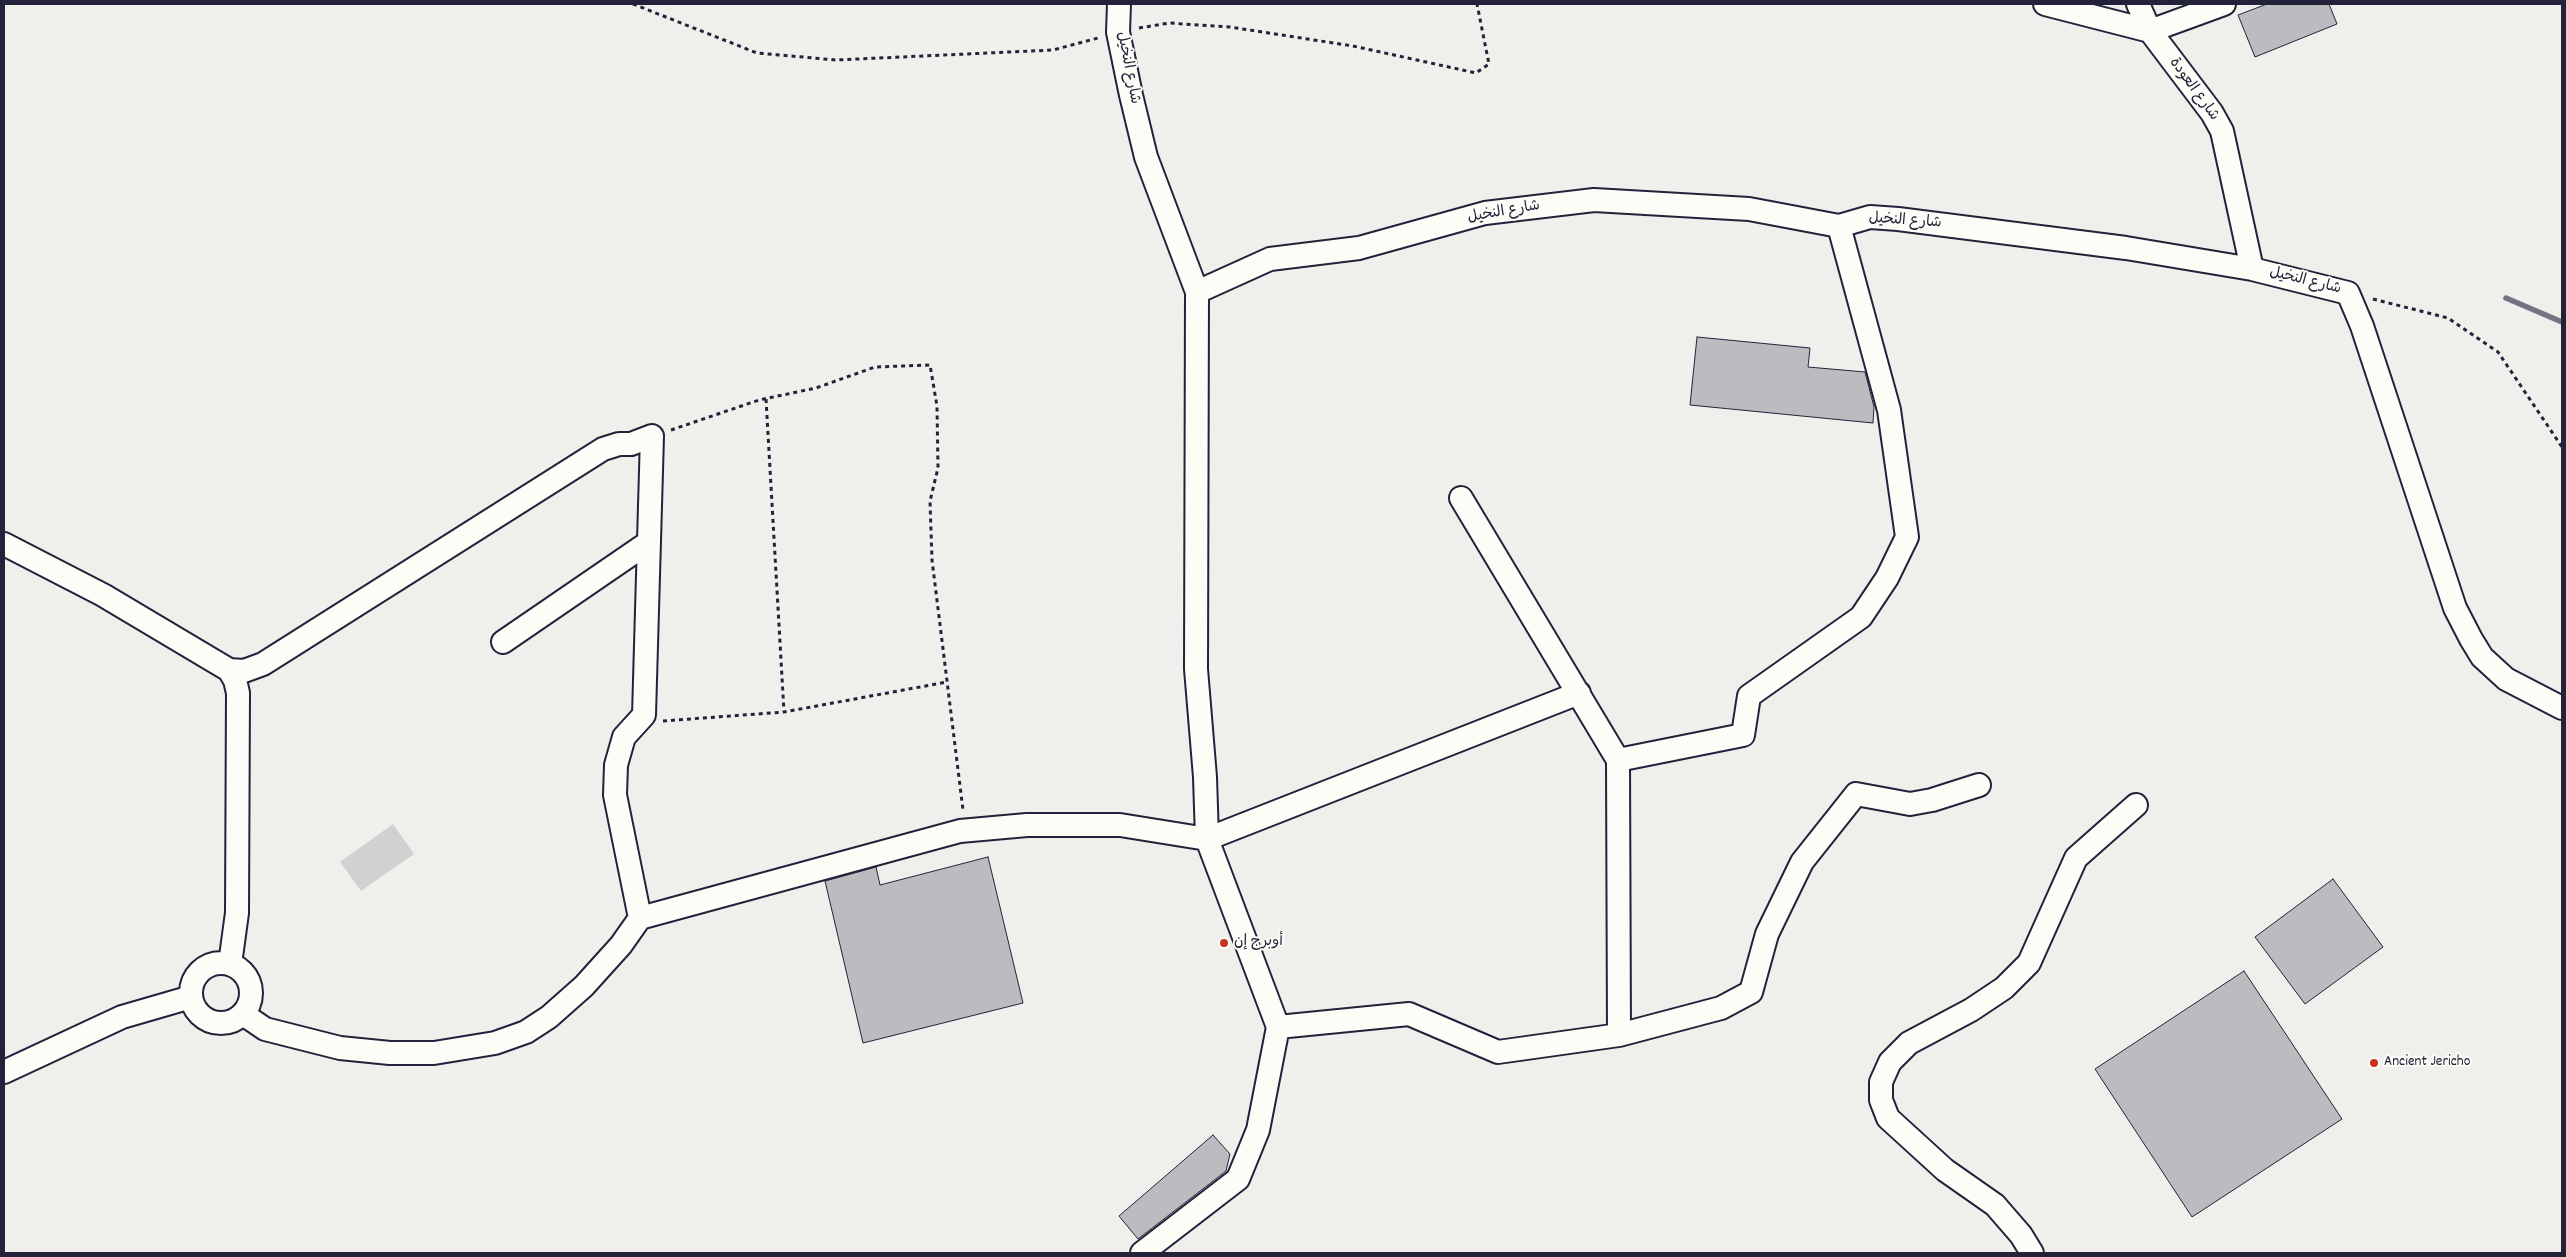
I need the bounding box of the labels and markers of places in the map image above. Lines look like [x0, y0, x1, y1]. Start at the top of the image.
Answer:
place label: أوبرج إن [1234, 934, 1283, 952]
marker: أوبرج إن [1218, 937, 1230, 949]
place label: Ancient Jericho [2384, 1054, 2470, 1072]
marker: Ancient Jericho [2368, 1057, 2380, 1069]

